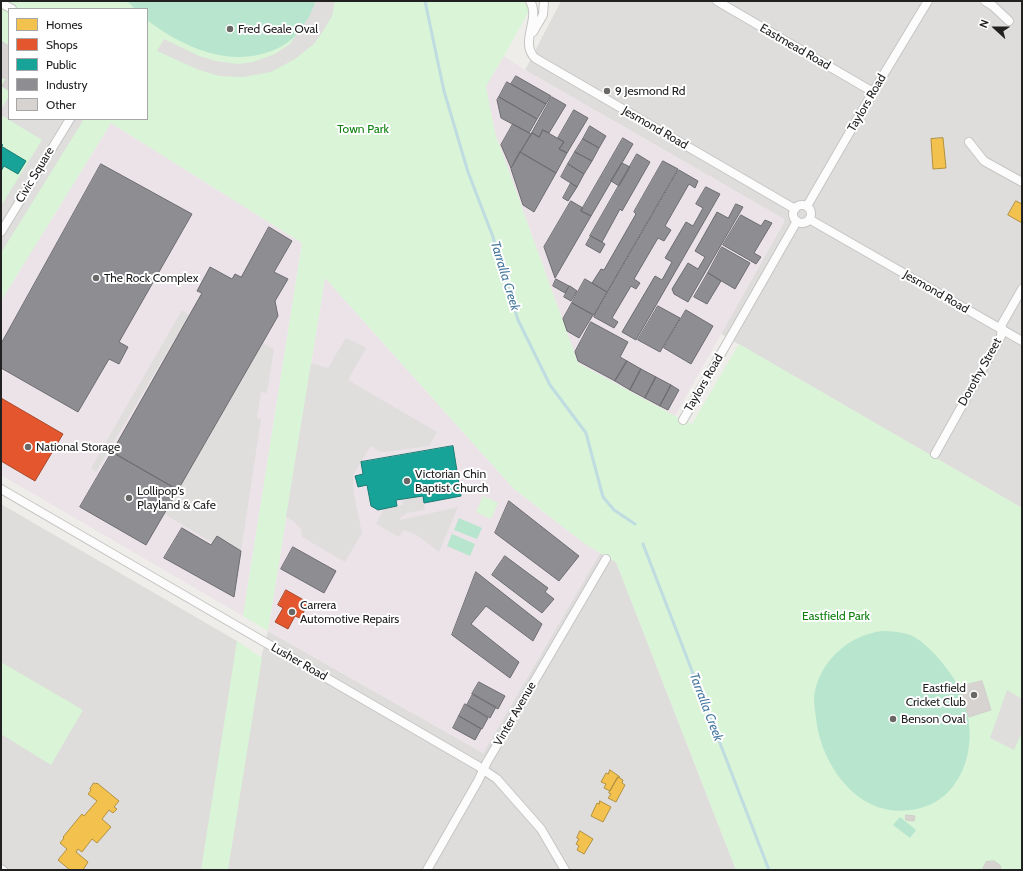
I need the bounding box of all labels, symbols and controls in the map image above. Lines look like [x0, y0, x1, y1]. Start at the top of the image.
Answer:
legend [8, 8, 148, 120]
north arrow [975, 8, 1015, 48]
text: Homes [46, 17, 83, 32]
text: N [976, 18, 992, 30]
street label: Eastmead Road [757, 21, 833, 73]
place label: Fred Geale Oval [238, 22, 318, 36]
marker: Fred Geale Oval [225, 24, 235, 34]
text: Shops [46, 37, 78, 52]
text: Public [46, 57, 77, 72]
street label: Taylors Road [845, 72, 889, 134]
text: Industry [46, 77, 87, 92]
place label: 9 Jesmond Rd [615, 84, 685, 98]
marker: 9 Jesmond Rd [602, 86, 612, 96]
text: Other [46, 97, 76, 112]
street label: Jesmond Road [620, 103, 690, 153]
park label: Town Park [337, 122, 389, 136]
street label: Civic Square [13, 145, 57, 205]
water label: Tarralla Creek [487, 239, 523, 313]
street label: Jesmond Road [901, 267, 971, 317]
place label: The Rock Complex [104, 271, 198, 285]
marker: The Rock Complex [91, 273, 101, 283]
street label: Dorothy Street [955, 336, 1005, 408]
street label: Taylors Road [682, 352, 726, 414]
place label: National Storage [36, 440, 120, 454]
marker: National Storage [23, 442, 33, 452]
place label: Victorian Chin Baptist Church [415, 467, 489, 495]
marker: Victorian Chin Baptist Church [402, 476, 412, 486]
place label: Lollipop's Playland & Cafe [137, 484, 216, 512]
marker: Lollipop's Playland & Cafe [124, 493, 134, 503]
place label: Carrera Automotive Repairs [300, 598, 399, 626]
marker: Carrera Automotive Repairs [287, 607, 297, 617]
park label: Eastfield Park [802, 609, 870, 623]
street label: Lusher Road [268, 640, 330, 684]
water label: Tarralla Creek [686, 671, 726, 743]
street label: Vinter Avenue [491, 679, 539, 749]
place label: Eastfield Cricket Club [906, 681, 966, 709]
marker: Eastfield Cricket Club [969, 690, 979, 700]
place label: Benson Oval [901, 712, 966, 726]
marker: Benson Oval [888, 714, 898, 724]

